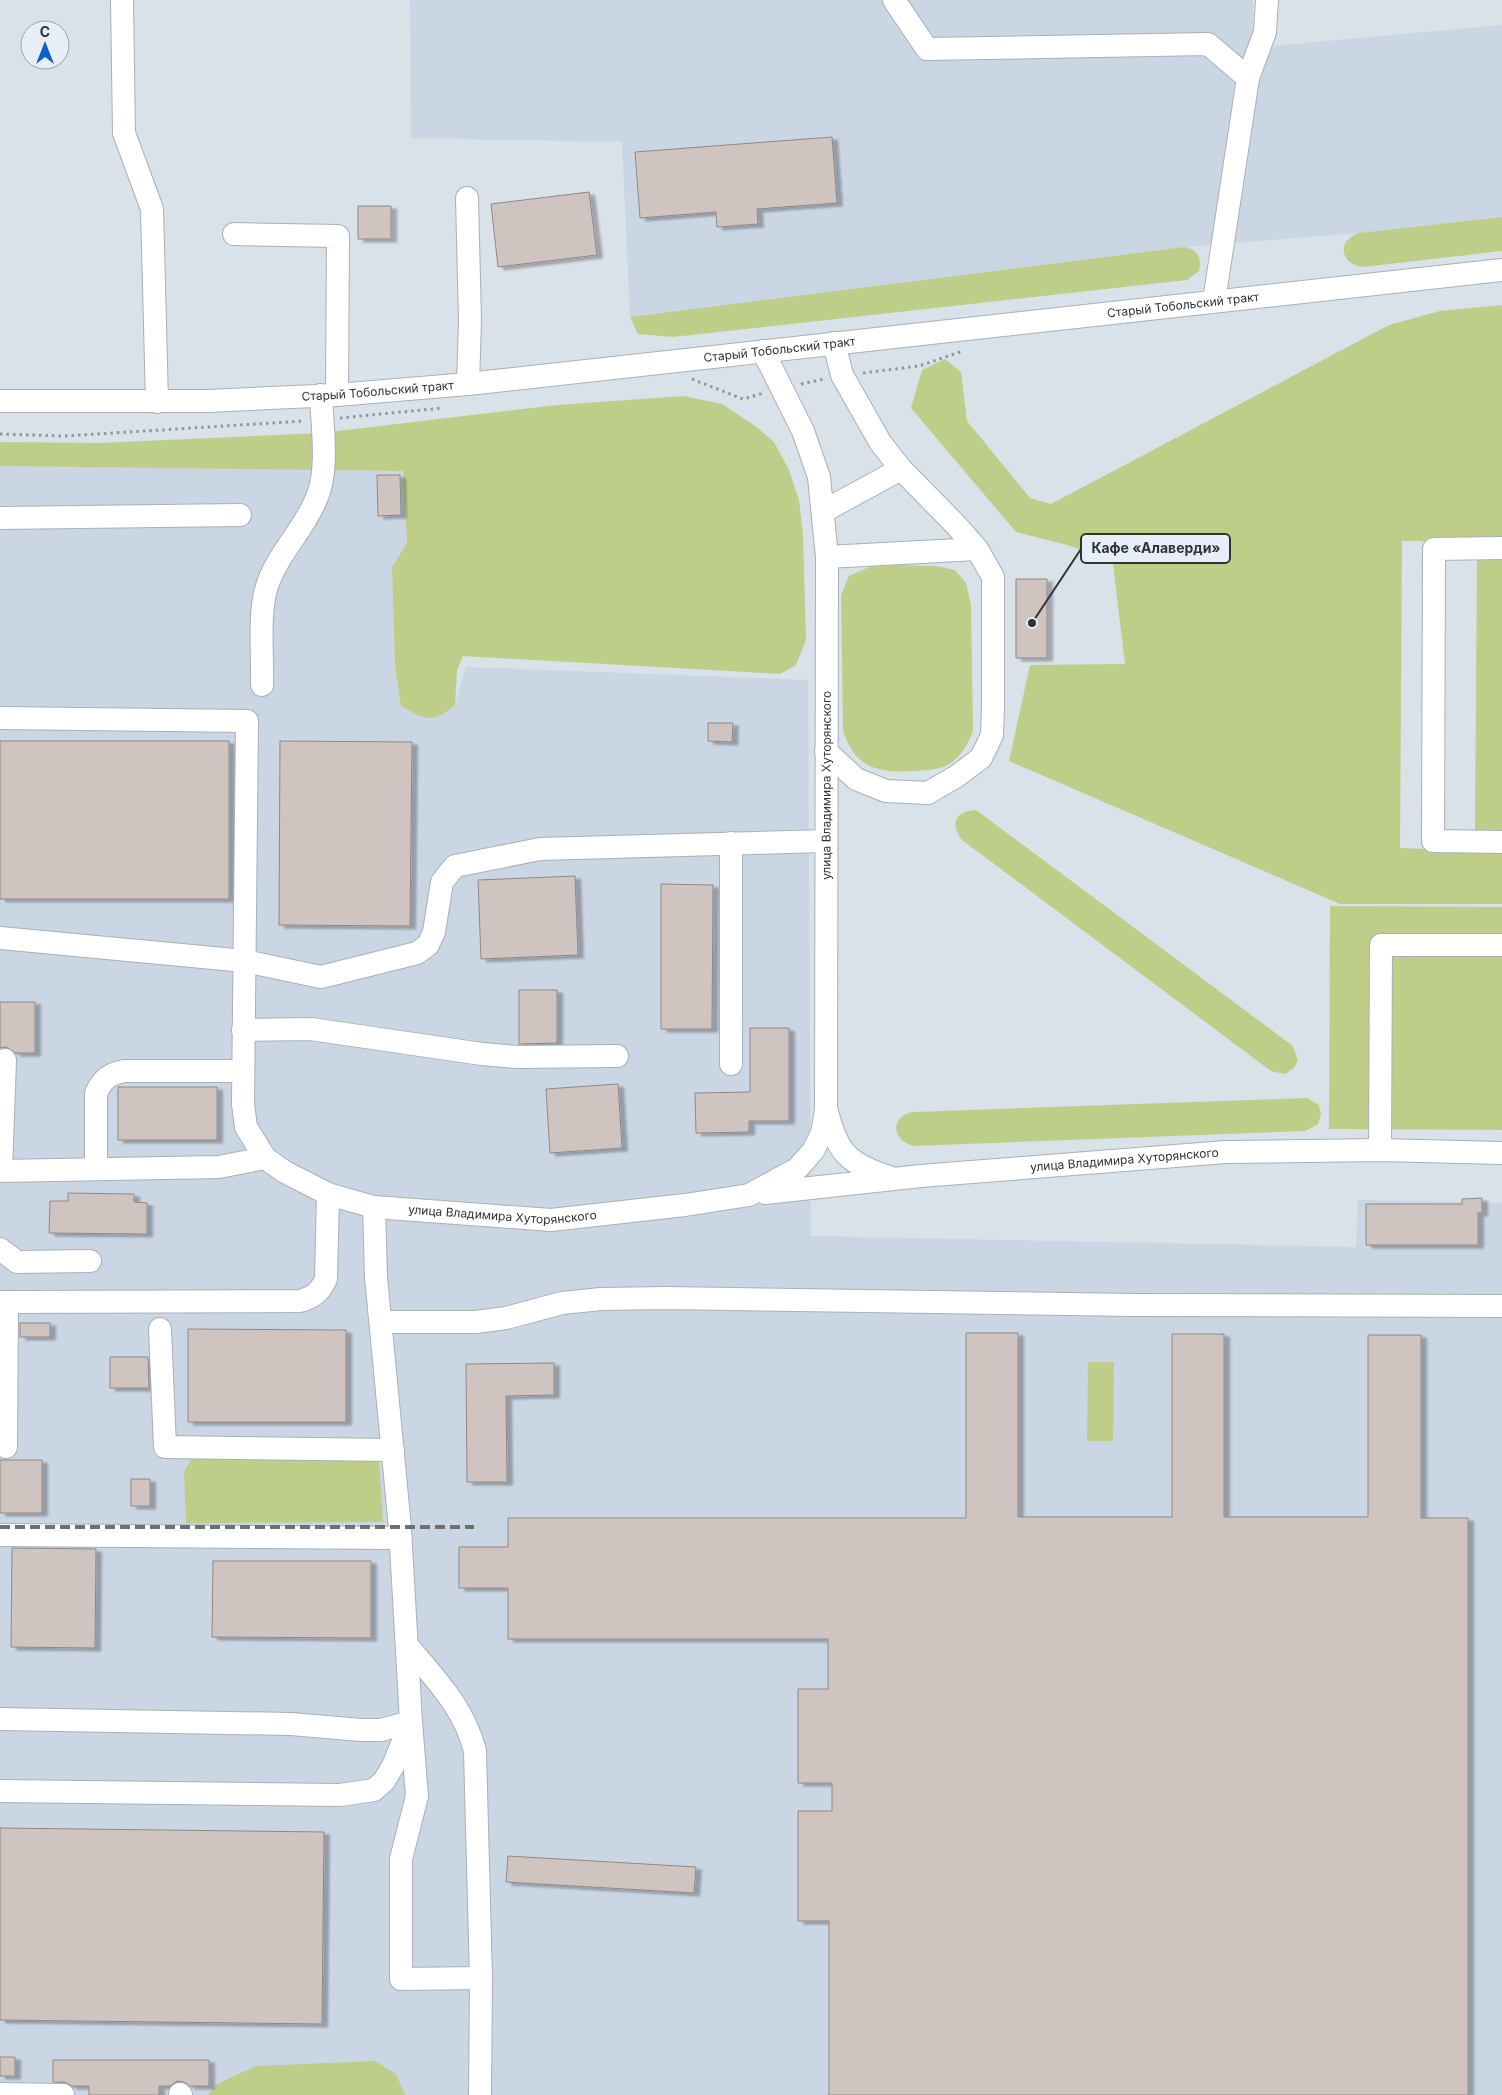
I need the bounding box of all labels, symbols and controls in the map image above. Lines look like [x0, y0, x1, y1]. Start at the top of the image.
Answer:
north arrow [20, 20, 70, 70]
text: С [40, 23, 50, 40]
street label: Старый Тобольский тракт [1106, 289, 1260, 320]
street label: Старый Тобольский тракт [703, 333, 857, 365]
street label: Старый Тобольский тракт [301, 377, 455, 404]
callout: Кафе «Алаверди» [1081, 534, 1230, 563]
text: Кафе «Алаверди» [1091, 539, 1221, 556]
street label: улица Владимира Хуторянского [818, 691, 834, 880]
street label: улица Владимира Хуторянского [1030, 1145, 1219, 1174]
street label: улица Владимира Хуторянского [408, 1202, 597, 1227]

